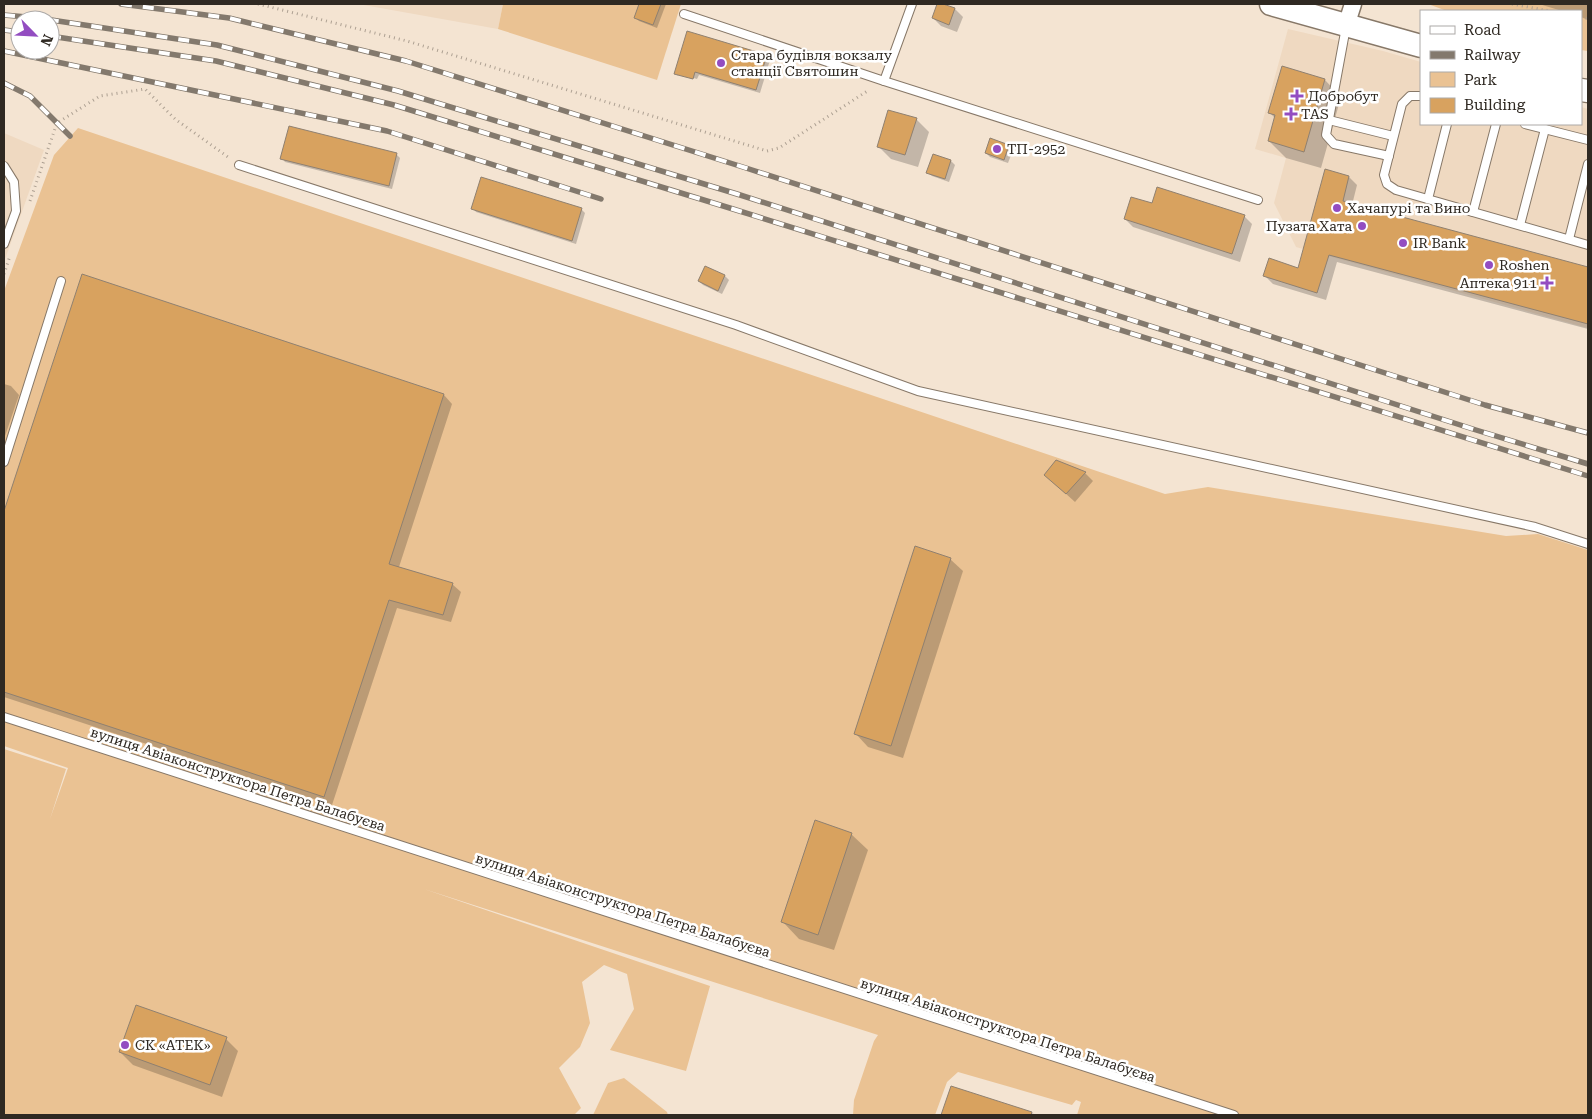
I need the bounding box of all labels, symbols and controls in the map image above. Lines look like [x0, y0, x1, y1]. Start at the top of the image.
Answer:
north arrow [10, 10, 60, 60]
legend [1420, 10, 1582, 125]
text: Road [1464, 21, 1501, 39]
text: N [37, 32, 56, 49]
text: Railway [1464, 46, 1521, 64]
place label: Стара будівля вокзалу станції Святошин [731, 47, 893, 79]
marker: Стара будівля вокзалу станції Святошин [715, 57, 727, 69]
text: Park [1464, 71, 1498, 89]
place label: Добробут [1308, 88, 1379, 104]
marker: Добробут [1290, 89, 1304, 103]
text: Building [1464, 96, 1526, 114]
place label: TAS [1301, 106, 1329, 122]
marker: TAS [1285, 108, 1297, 120]
place label: ТП-2952 [1007, 141, 1066, 157]
marker: ТП-2952 [991, 143, 1003, 155]
place label: Хачапурі та Вино [1347, 200, 1470, 216]
marker: Хачапурі та Вино [1331, 202, 1343, 214]
place label: Пузата Хата [1266, 218, 1352, 234]
marker: Пузата Хата [1356, 220, 1368, 232]
place label: IR Bank [1413, 235, 1466, 251]
marker: IR Bank [1397, 237, 1409, 249]
place label: Roshen [1499, 257, 1550, 273]
marker: Roshen [1483, 259, 1495, 271]
place label: Аптека 911 [1460, 275, 1537, 291]
marker: Аптека 911 [1541, 277, 1553, 289]
street label: вулиця Авіаконструктора Петра Балабуєва [89, 724, 388, 834]
street label: вулиця Авіаконструктора Петра Балабуєва [474, 850, 773, 960]
street label: вулиця Авіаконструктора Петра Балабуєва [859, 975, 1158, 1085]
place label: СК «АТЕК» [135, 1037, 211, 1053]
marker: СК «АТЕК» [119, 1039, 131, 1051]

